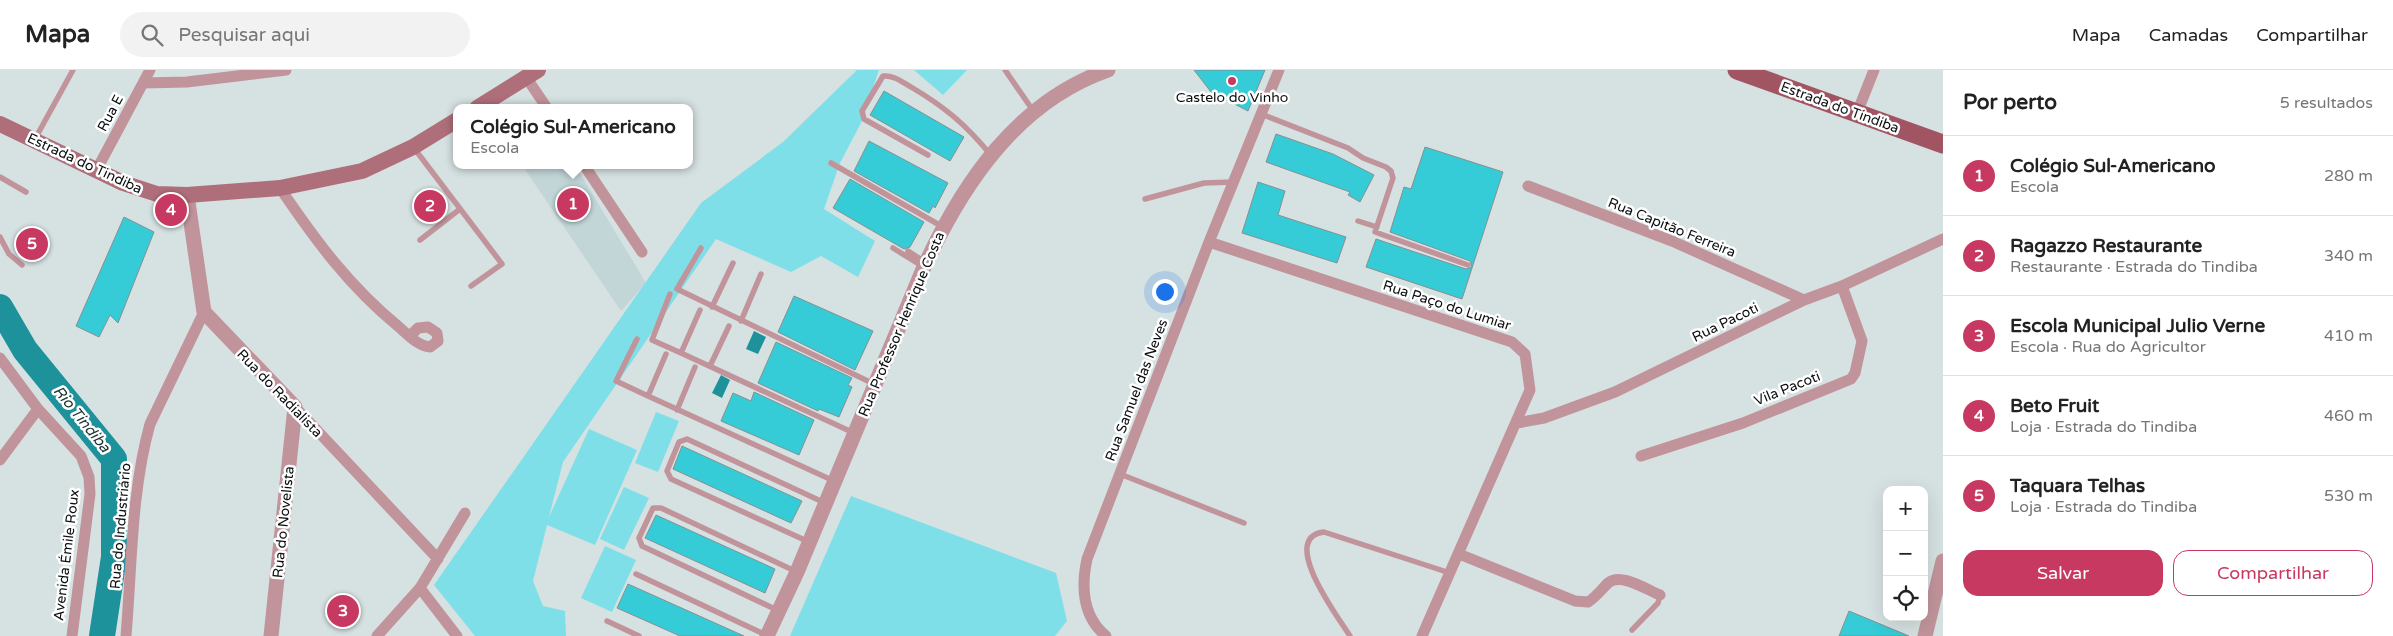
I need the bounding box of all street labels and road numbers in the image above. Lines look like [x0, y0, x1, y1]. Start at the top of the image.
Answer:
street label: Estrada do Tindiba [1778, 78, 1901, 137]
street label: Rua E [94, 92, 127, 134]
street label: Estrada do Tindiba [25, 129, 145, 198]
street label: Rua Capitão Ferreira [1605, 194, 1738, 261]
street label: Rua Professor Henrique Costa [855, 229, 948, 419]
street label: Rua Paço do Lumiar [1381, 277, 1514, 334]
street label: Rua Pacoti [1689, 299, 1761, 346]
street label: Rua Samuel das Neves [1102, 316, 1172, 464]
street label: Rua do Radialista [233, 346, 326, 441]
street label: Vila Pacoti [1752, 368, 1823, 409]
street label: Rua do Industriário [107, 462, 134, 590]
street label: Rua do Novelista [269, 465, 298, 579]
street label: Avenida Émile Roux [50, 488, 83, 622]

